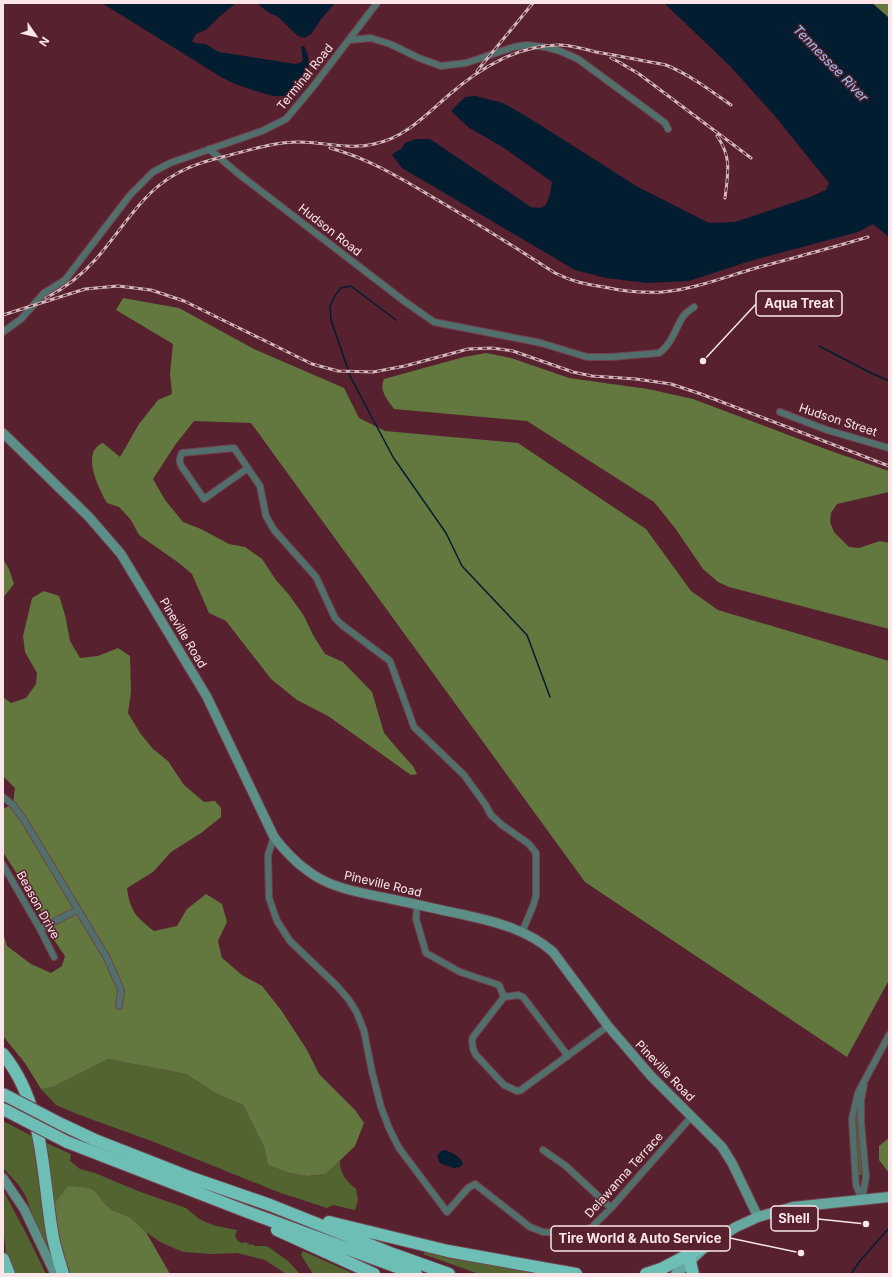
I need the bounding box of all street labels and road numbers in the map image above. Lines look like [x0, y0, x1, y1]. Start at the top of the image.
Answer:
street label: Terminal Road [273, 40, 336, 113]
street label: Hudson Road [296, 200, 365, 259]
street label: Hudson Street [797, 400, 879, 439]
street label: Pineville Road [157, 595, 210, 671]
street label: Pineville Road [343, 867, 423, 900]
street label: Beason Drive [14, 868, 63, 941]
street label: Pineville Road [632, 1037, 698, 1104]
street label: Delawanna Terrace [581, 1129, 666, 1220]

